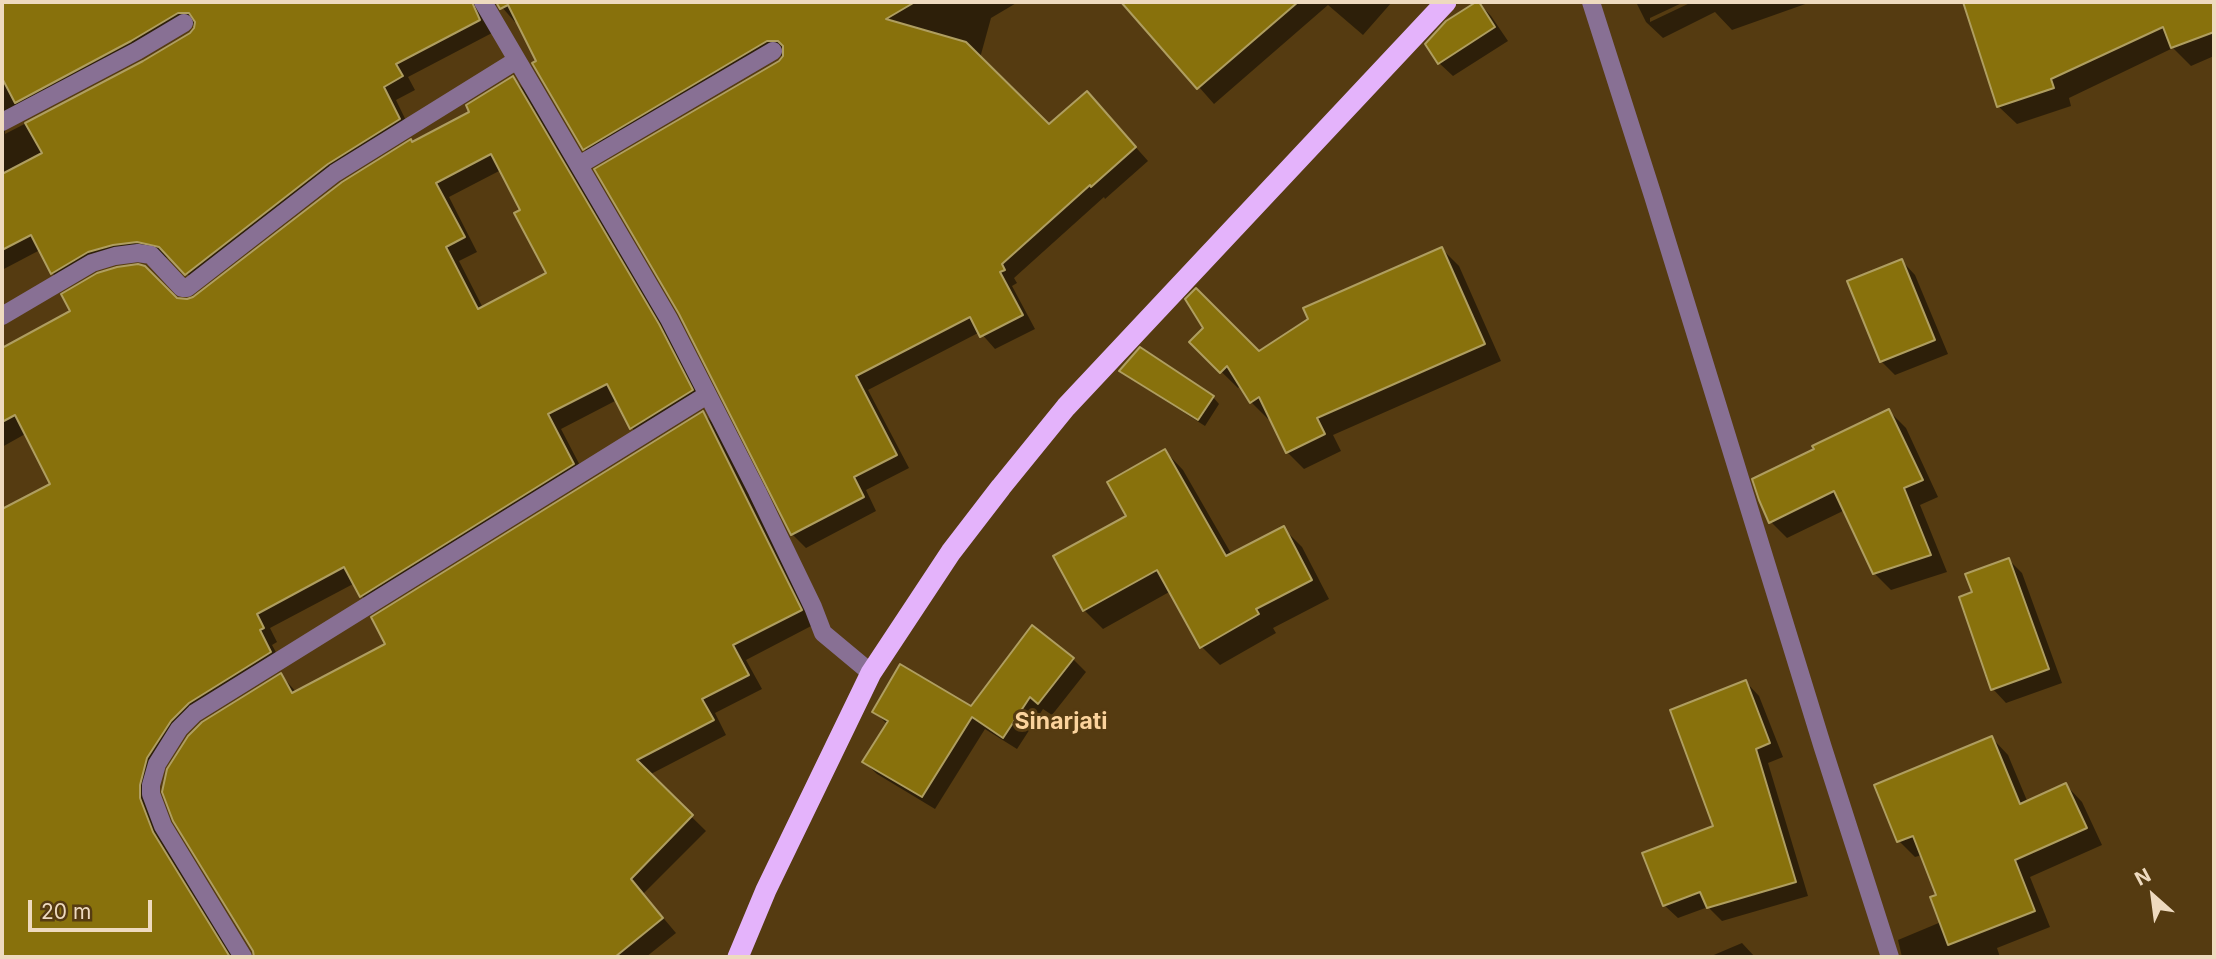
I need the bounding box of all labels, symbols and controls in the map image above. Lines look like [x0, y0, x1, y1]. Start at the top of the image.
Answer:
district label: Sinarjati [1015, 708, 1107, 736]
north arrow [2118, 861, 2188, 931]
text: N [2131, 863, 2155, 891]
scale bar [32, 886, 156, 930]
text: 20 m [41, 899, 91, 924]

